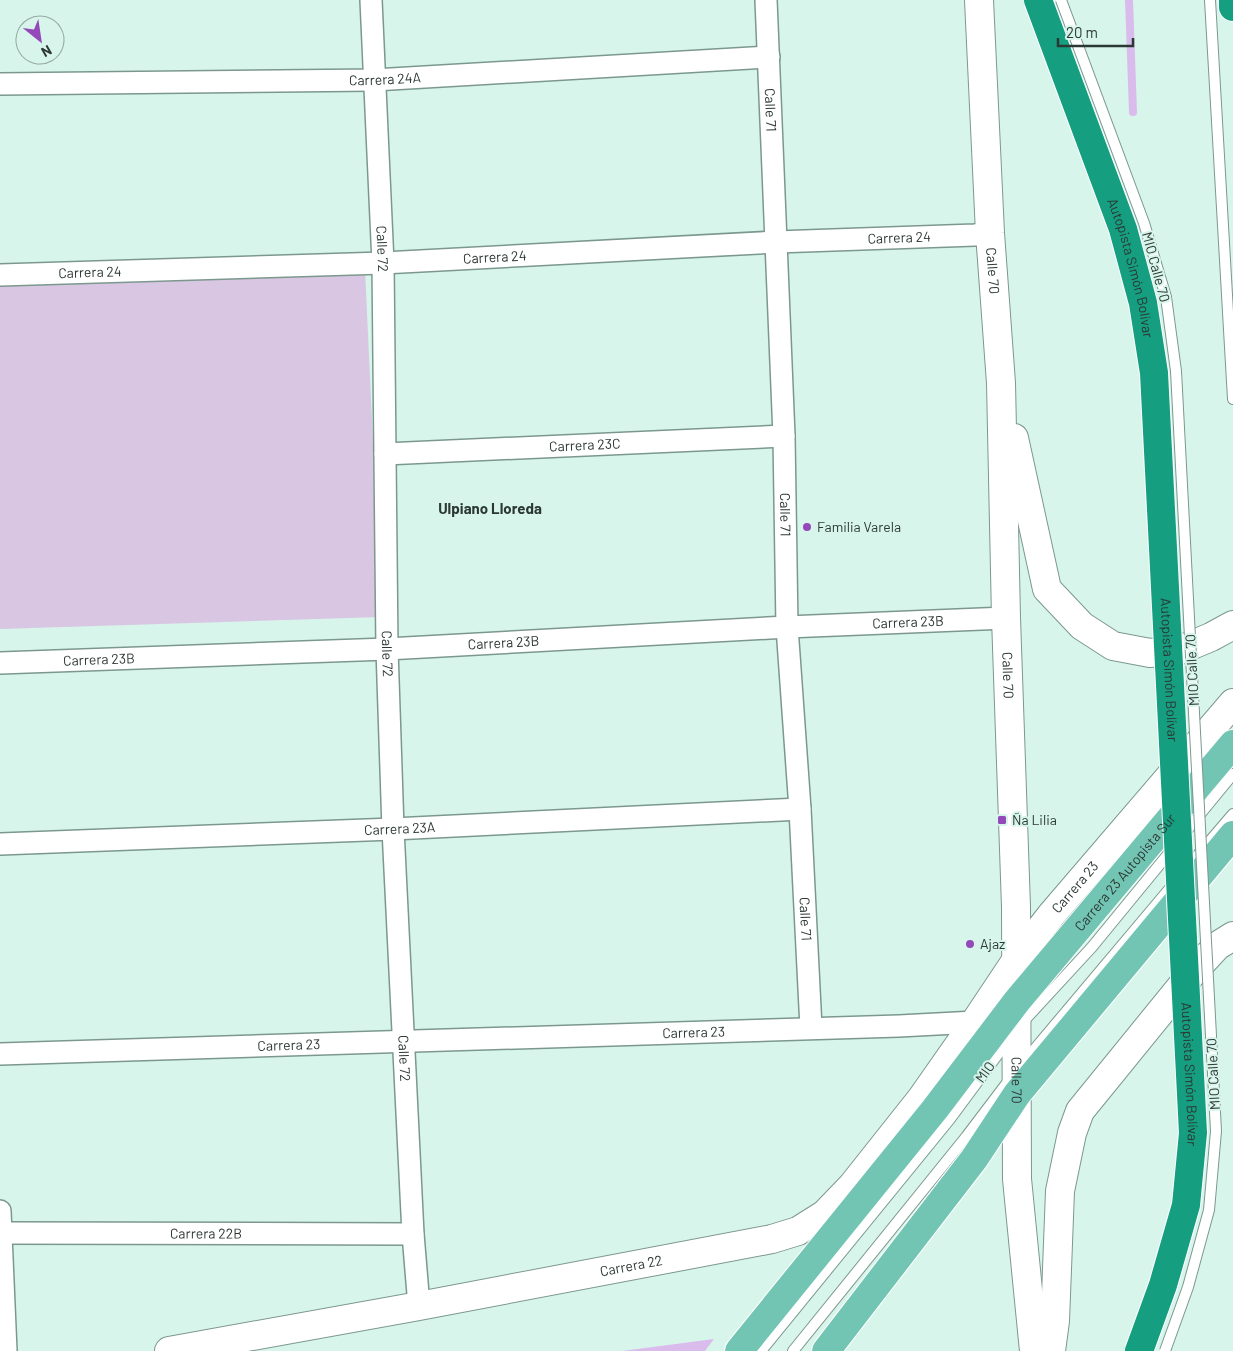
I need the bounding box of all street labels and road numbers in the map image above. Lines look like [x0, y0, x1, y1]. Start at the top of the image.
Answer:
street label: Carrera 24A [349, 68, 422, 88]
street label: Calle 71 [762, 88, 780, 132]
street label: Autopista Simón Bolívar [1104, 196, 1157, 339]
street label: Calle 72 [373, 225, 392, 272]
street label: Carrera 24 [867, 228, 931, 247]
street label: MIO Calle 70 [1139, 230, 1174, 304]
street label: Carrera 24 [462, 246, 527, 267]
street label: Calle 70 [983, 247, 1003, 295]
street label: Carrera 24 [58, 262, 122, 281]
street label: Carrera 23C [549, 434, 621, 455]
street label: Calle 71 [777, 493, 795, 537]
street label: Autopista Simón Bolívar [1158, 597, 1182, 742]
street label: Carrera 23B [872, 612, 944, 631]
street label: Calle 72 [379, 630, 397, 677]
street label: Carrera 23B [467, 632, 540, 653]
street label: MIO Calle 70 [1181, 634, 1202, 706]
street label: Carrera 23B [63, 649, 135, 669]
street label: Calle 70 [999, 652, 1018, 699]
street label: Carrera 23 Autopista Sur [1071, 810, 1179, 934]
street label: Carrera 23A [364, 818, 436, 838]
street label: Carrera 23 [1048, 859, 1102, 917]
street label: Calle 71 [796, 897, 816, 941]
street label: Autopista Simón Bolívar [1178, 1002, 1202, 1147]
street label: Carrera 23 [662, 1022, 725, 1041]
street label: Carrera 23 [257, 1035, 321, 1054]
street label: Calle 72 [395, 1035, 414, 1082]
street label: MIO Calle 70 [1202, 1038, 1223, 1110]
street label: Calle 70 [1009, 1057, 1026, 1104]
street label: MIO [971, 1058, 998, 1086]
street label: Carrera 22B [170, 1224, 242, 1242]
street label: Carrera 22 [598, 1251, 664, 1279]

